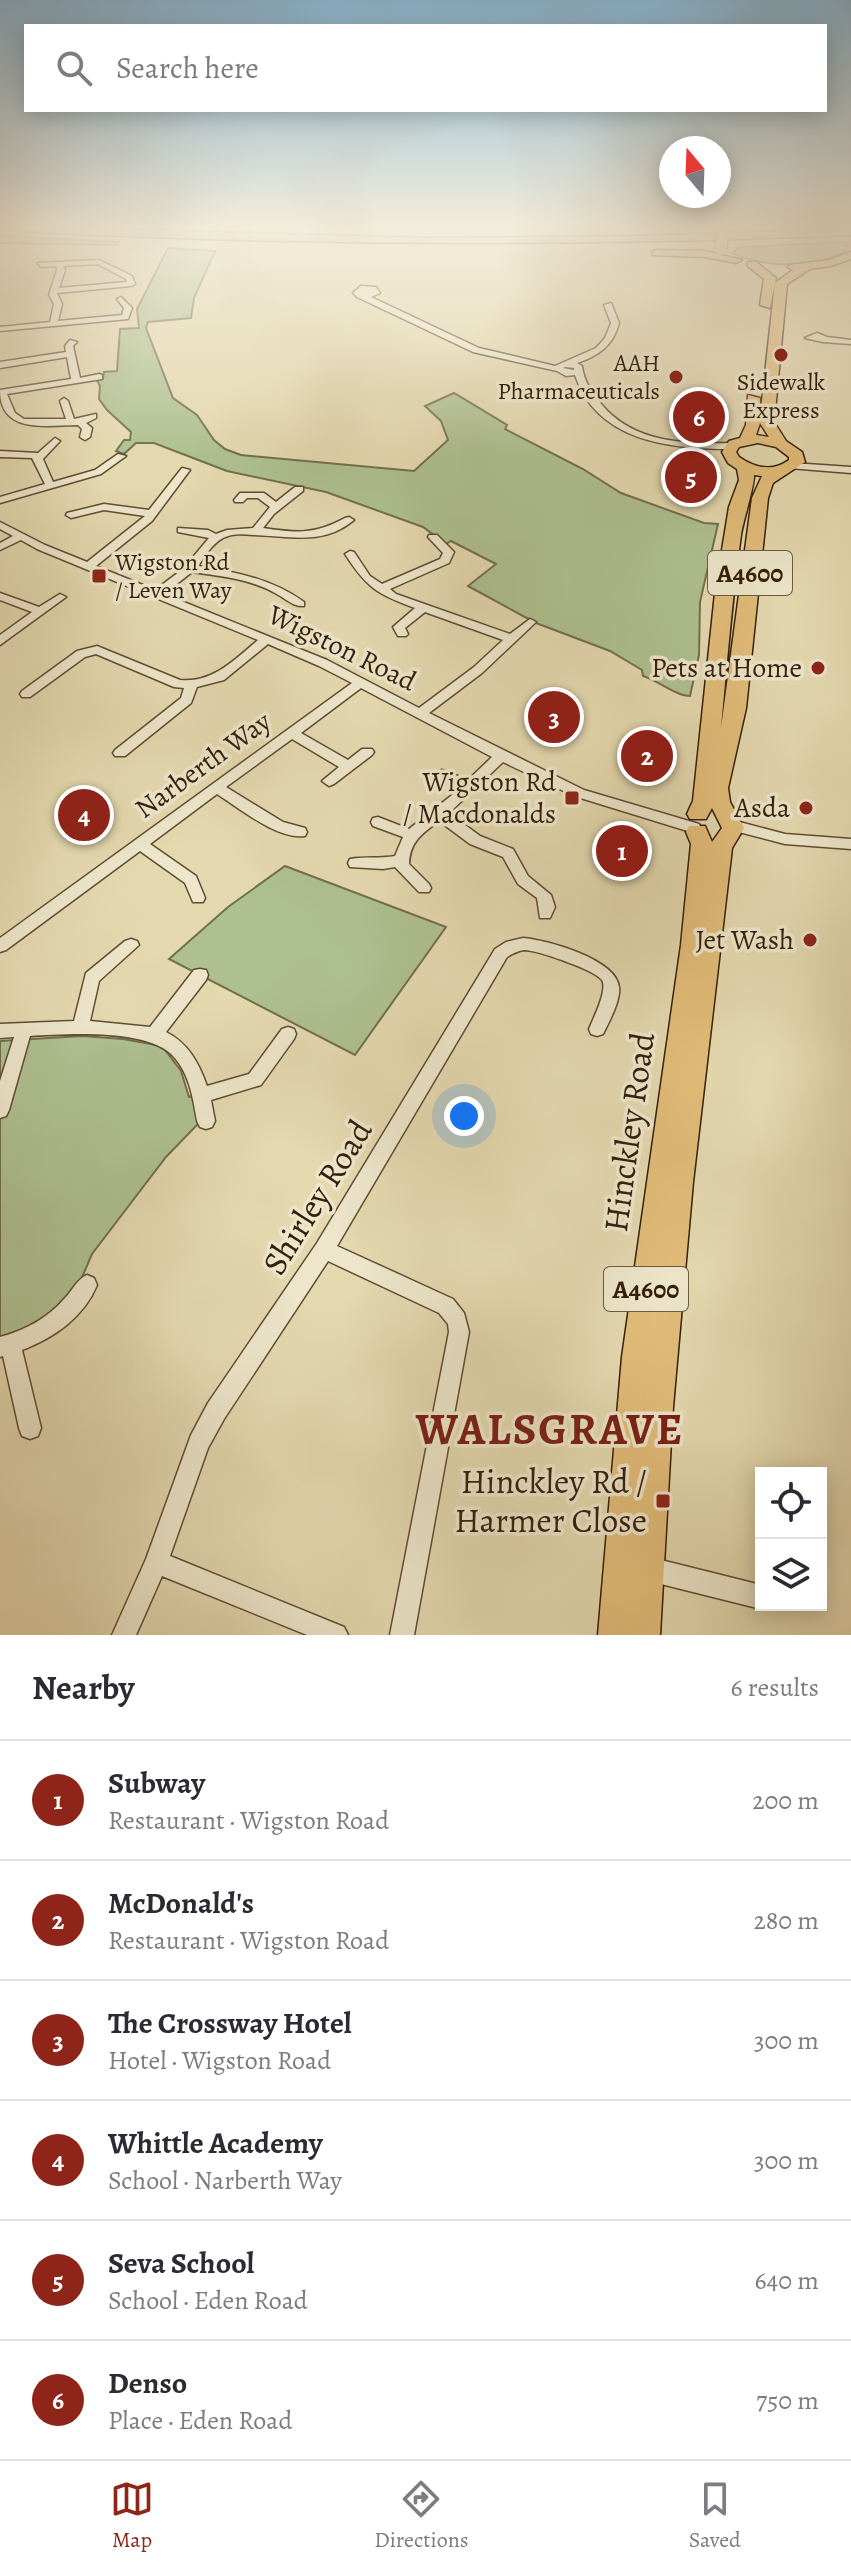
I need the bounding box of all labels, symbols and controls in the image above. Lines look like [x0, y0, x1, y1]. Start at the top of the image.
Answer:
search box [24, 24, 827, 112]
icon: search [52, 46, 96, 90]
text: Search here [116, 48, 259, 88]
north arrow [659, 136, 731, 208]
marker: Sidewalk Express [772, 346, 790, 364]
place label: AAH Pharmaceuticals [498, 347, 660, 407]
place label: Sidewalk Express [737, 366, 825, 426]
marker: AAH Pharmaceuticals [667, 368, 685, 386]
pin: 6 [673, 387, 725, 447]
pin: 5 [665, 447, 717, 507]
place label: Wigston Rd / Leven Way [114, 546, 232, 606]
road number: A4600 [708, 551, 792, 595]
marker: Wigston Rd / Leven Way [90, 567, 108, 585]
street label: Wigston Road [261, 595, 423, 701]
place label: Pets at Home [651, 649, 802, 687]
marker: Pets at Home [809, 659, 827, 677]
pin: 3 [528, 687, 580, 747]
street label: Narberth Way [127, 702, 279, 827]
pin: 2 [621, 726, 673, 786]
place label: Wigston Rd / Macdonalds [403, 763, 557, 833]
pin: 4 [58, 785, 110, 845]
marker: Wigston Rd / Macdonalds [563, 789, 581, 807]
place label: Asda [733, 789, 790, 827]
marker: Asda [797, 799, 815, 817]
pin: 1 [596, 821, 648, 881]
place label: Jet Wash [696, 921, 794, 959]
marker: Jet Wash [801, 931, 819, 949]
street label: Hinckley Road [592, 1028, 666, 1235]
your location [444, 1096, 484, 1136]
street label: Shirley Road [251, 1110, 384, 1284]
road number: A4600 [604, 1267, 688, 1311]
district label: WALSGRAVE [415, 1399, 684, 1459]
place label: Hinckley Rd / Harmer Close [454, 1458, 647, 1544]
map controls [755, 1467, 827, 1611]
button: locate [755, 1467, 827, 1539]
marker: Hinckley Rd / Harmer Close [654, 1492, 672, 1510]
button: layers [755, 1539, 827, 1611]
text: Nearby [32, 1664, 135, 1711]
text: 6 results [731, 1670, 819, 1705]
text: Subway [108, 1763, 205, 1803]
text: 1 [53, 1783, 63, 1818]
text: 200 m [752, 1783, 819, 1818]
text: Restaurant · Wigston Road [108, 1803, 389, 1838]
text: McDonald's [108, 1883, 254, 1923]
text: 2 [52, 1903, 64, 1938]
text: 280 m [753, 1903, 819, 1938]
text: Restaurant · Wigston Road [108, 1923, 389, 1958]
text: The Crossway Hotel [108, 2003, 352, 2043]
text: 3 [52, 2023, 64, 2058]
text: 300 m [754, 2023, 819, 2058]
text: Hotel · Wigston Road [108, 2043, 331, 2078]
text: Whittle Academy [108, 2123, 323, 2163]
text: 4 [52, 2143, 64, 2178]
text: 300 m [754, 2143, 819, 2178]
text: School · Narberth Way [108, 2163, 342, 2198]
text: Seva School [108, 2243, 255, 2283]
text: 5 [52, 2263, 64, 2298]
text: 640 m [755, 2263, 819, 2298]
text: School · Eden Road [108, 2283, 308, 2318]
text: Denso [108, 2363, 187, 2403]
text: 6 [52, 2383, 64, 2418]
text: 750 m [756, 2383, 819, 2418]
text: Place · Eden Road [108, 2403, 292, 2438]
tab: Map [110, 2477, 154, 2555]
tab: Directions [374, 2477, 469, 2555]
tab: Saved [689, 2477, 741, 2555]

